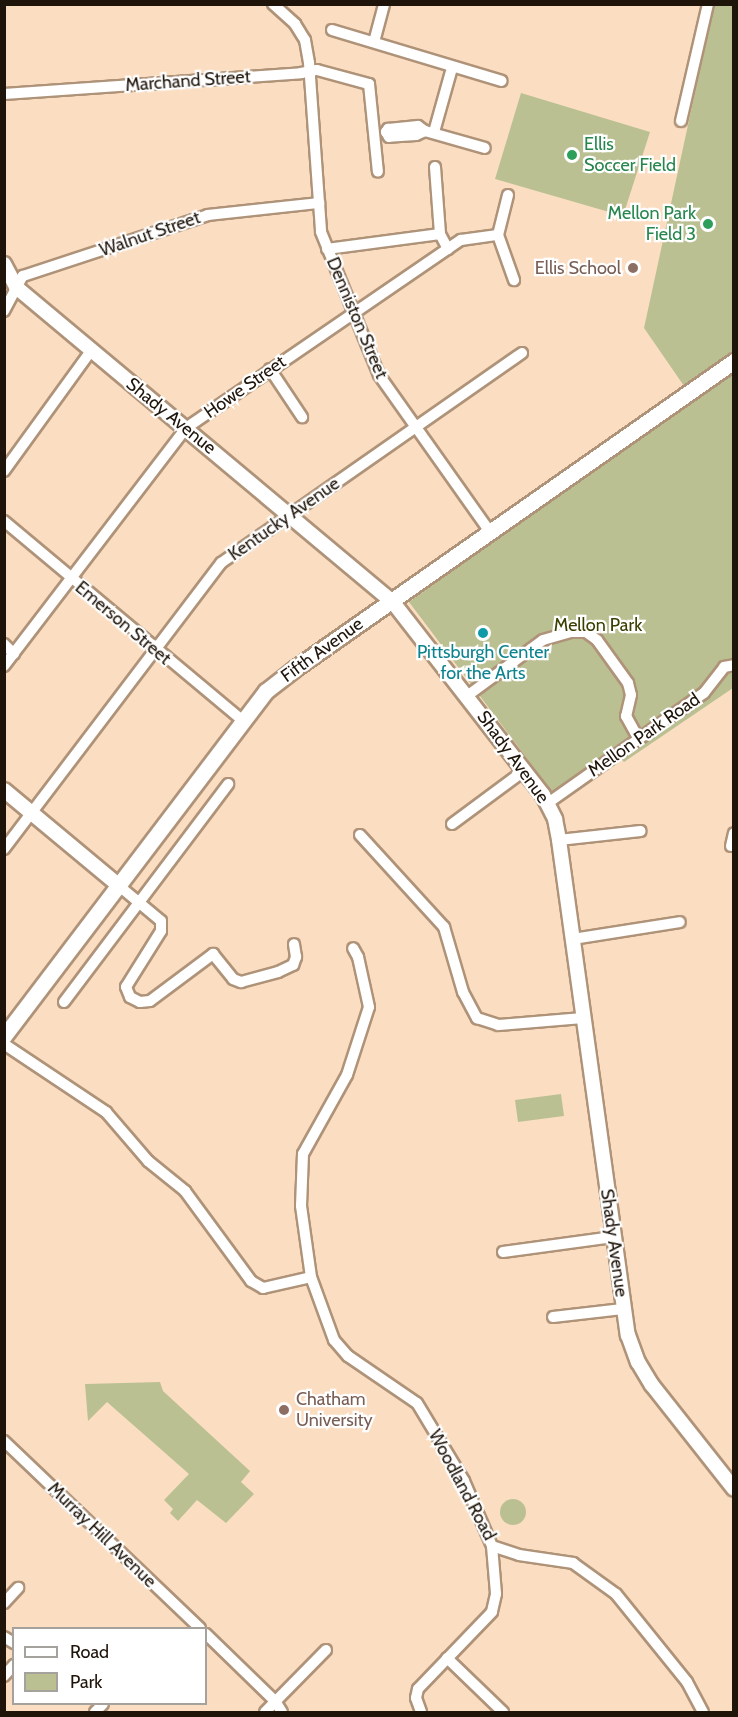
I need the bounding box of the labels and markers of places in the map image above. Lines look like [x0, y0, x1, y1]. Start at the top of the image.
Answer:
place label: Ellis Soccer Field [584, 134, 676, 176]
marker: Ellis Soccer Field [565, 148, 579, 162]
place label: Mellon Park Field 3 [608, 203, 696, 246]
marker: Mellon Park Field 3 [701, 217, 715, 231]
place label: Ellis School [535, 257, 621, 279]
marker: Ellis School [626, 261, 640, 275]
marker: Pittsburgh Center for the Arts [476, 626, 490, 640]
place label: Pittsburgh Center for the Arts [417, 642, 549, 684]
place label: Chatham University [296, 1389, 373, 1432]
marker: Chatham University [277, 1403, 291, 1417]

